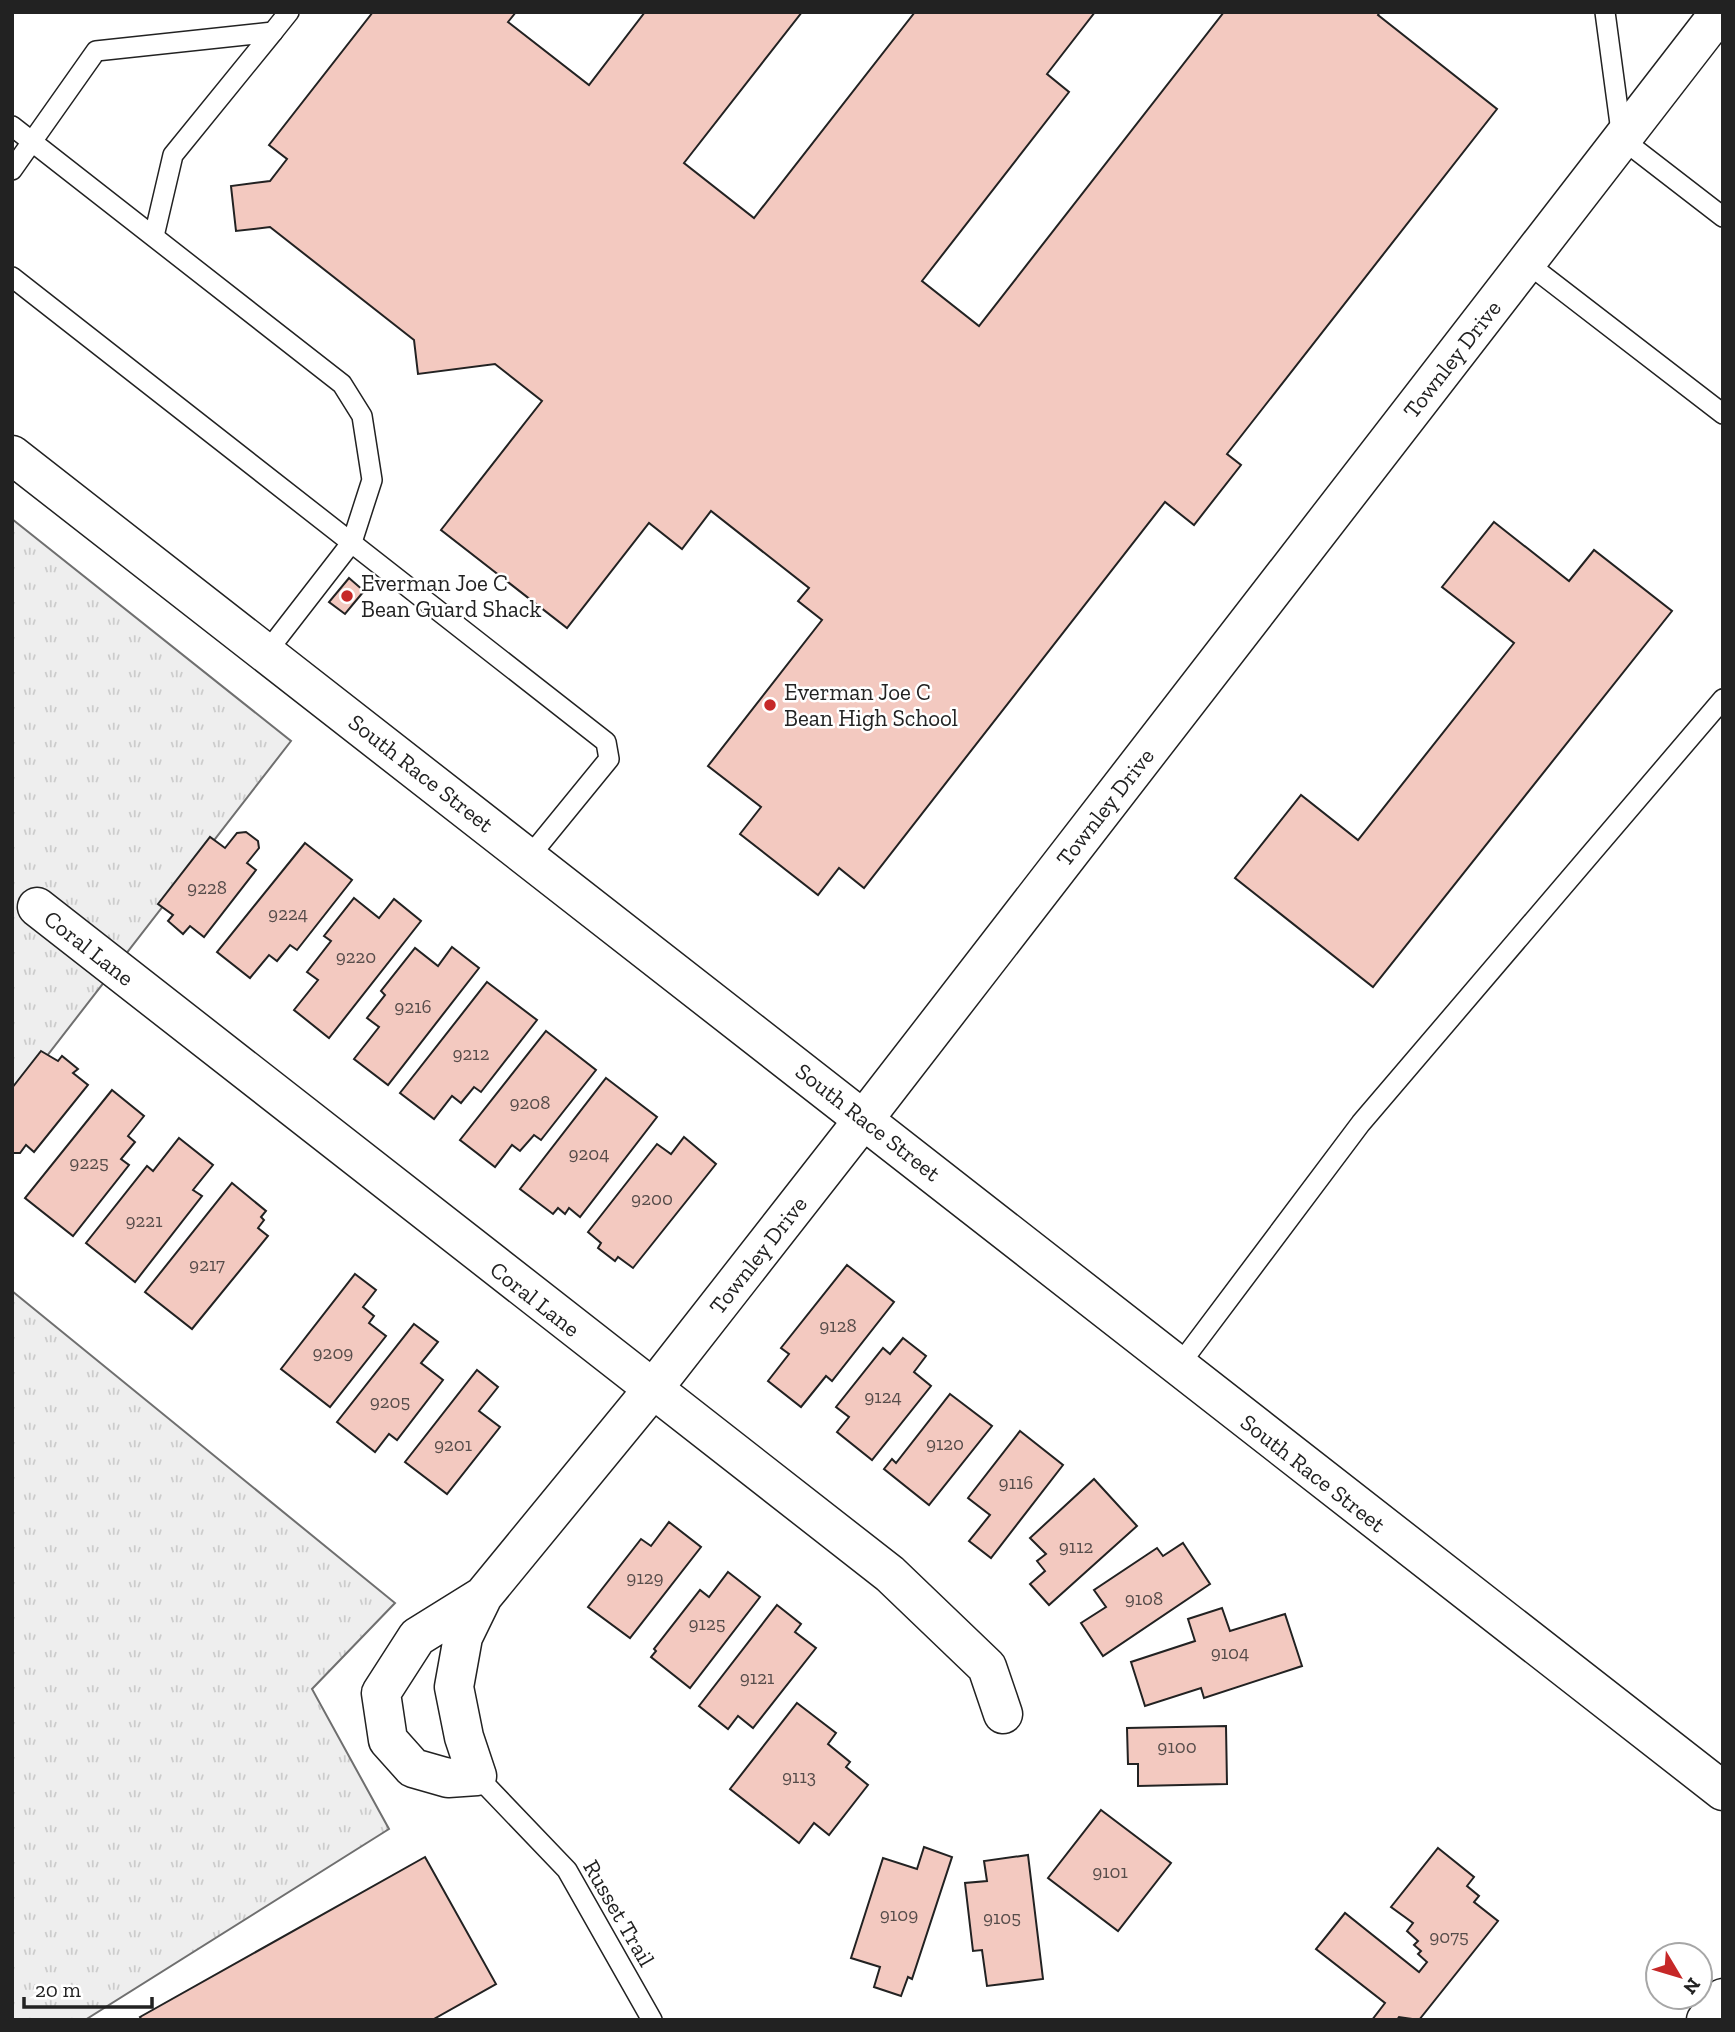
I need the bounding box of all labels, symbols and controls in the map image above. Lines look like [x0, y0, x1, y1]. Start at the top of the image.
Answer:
street label: Townley Drive [1397, 294, 1507, 424]
place label: Everman Joe C Bean Guard Shack [361, 569, 541, 623]
marker: Everman Joe C Bean Guard Shack [339, 588, 355, 604]
place label: Everman Joe C Bean High School [784, 678, 958, 732]
marker: Everman Joe C Bean High School [762, 697, 778, 713]
street label: South Race Street [343, 708, 499, 838]
street label: Townley Drive [1050, 742, 1160, 872]
house number: 9228 [187, 876, 227, 899]
house number: 9224 [268, 902, 308, 925]
street label: Coral Lane [38, 904, 140, 992]
house number: 9220 [336, 945, 376, 968]
house number: 9216 [394, 995, 432, 1018]
house number: 9212 [453, 1042, 489, 1065]
street label: South Race Street [790, 1057, 946, 1187]
house number: 9208 [509, 1091, 551, 1114]
house number: 9204 [568, 1142, 610, 1165]
house number: 9225 [69, 1151, 109, 1174]
house number: 9200 [631, 1187, 673, 1210]
street label: Townley Drive [703, 1190, 813, 1320]
house number: 9221 [126, 1209, 162, 1232]
house number: 9217 [189, 1253, 225, 1276]
street label: Coral Lane [484, 1255, 586, 1343]
house number: 9128 [819, 1314, 857, 1337]
house number: 9209 [313, 1341, 353, 1364]
house number: 9124 [864, 1385, 902, 1408]
house number: 9205 [370, 1390, 410, 1413]
street label: South Race Street [1235, 1408, 1391, 1538]
house number: 9120 [926, 1432, 964, 1455]
house number: 9201 [434, 1433, 472, 1456]
house number: 9116 [999, 1471, 1033, 1494]
house number: 9112 [1059, 1535, 1093, 1558]
house number: 9129 [626, 1566, 664, 1589]
house number: 9108 [1125, 1587, 1163, 1610]
house number: 9125 [689, 1612, 725, 1635]
house number: 9104 [1211, 1641, 1249, 1664]
house number: 9121 [740, 1666, 774, 1689]
house number: 9100 [1157, 1735, 1197, 1758]
house number: 9113 [782, 1765, 816, 1788]
street label: Russet Trail [577, 1855, 661, 1971]
house number: 9101 [1092, 1860, 1128, 1883]
house number: 9109 [880, 1903, 918, 1926]
house number: 9105 [983, 1906, 1021, 1929]
house number: 9075 [1429, 1925, 1469, 1948]
north arrow [1644, 1941, 1714, 2011]
scale bar [24, 1966, 152, 2010]
text: N [1678, 1973, 1706, 1999]
text: 20 m [35, 1977, 81, 2002]

